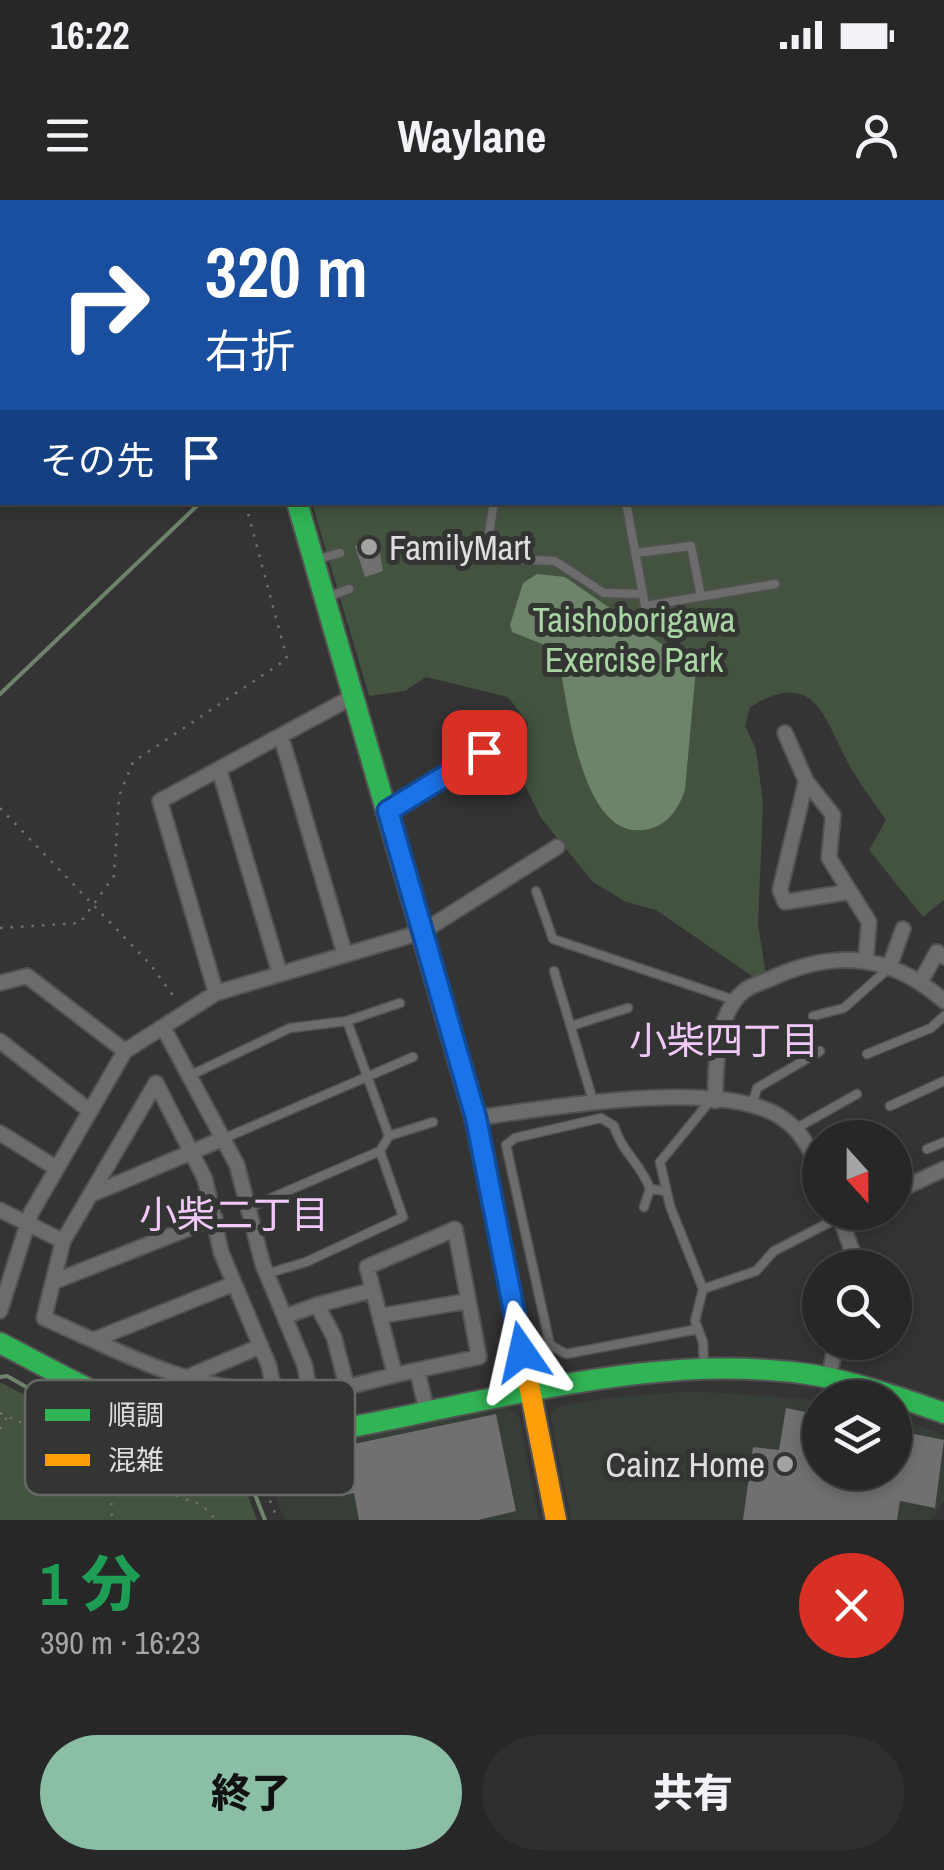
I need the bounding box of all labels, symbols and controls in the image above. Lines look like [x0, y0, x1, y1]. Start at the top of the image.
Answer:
text: 16:22 [50, 10, 130, 61]
text: Waylane [398, 105, 546, 166]
icon: menu [40, 108, 95, 163]
icon: person [849, 108, 904, 163]
text: 320 m [205, 225, 368, 319]
icon: right [40, 240, 170, 370]
text: 右折 [205, 320, 295, 381]
icon: arrive [174, 430, 229, 485]
text: その先 [40, 435, 154, 486]
place label: FamilyMart [389, 524, 531, 571]
marker: FamilyMart [358, 536, 380, 558]
park label: Taishoborigawa Exercise Park [532, 596, 736, 683]
pin [442, 710, 527, 795]
icon: arrive [457, 725, 512, 780]
district label: 小柴四丁目 [629, 1015, 819, 1066]
north arrow [802, 1120, 912, 1230]
map controls [802, 1120, 912, 1490]
district label: 小柴二丁目 [139, 1189, 329, 1240]
button: search [802, 1250, 912, 1360]
position arrow [470, 1300, 574, 1404]
legend [25, 1380, 355, 1495]
button: layers [802, 1380, 912, 1490]
text: 順調 [108, 1396, 164, 1434]
text: 混雑 [108, 1441, 164, 1479]
place label: Cainz Home [606, 1441, 765, 1488]
marker: Cainz Home [774, 1453, 796, 1475]
text: 1 分 [40, 1543, 141, 1624]
button: close [799, 1553, 904, 1658]
text: 390 m · 16:23 [40, 1621, 200, 1664]
button: 終了 [40, 1735, 462, 1850]
button: 共有 [482, 1735, 904, 1850]

